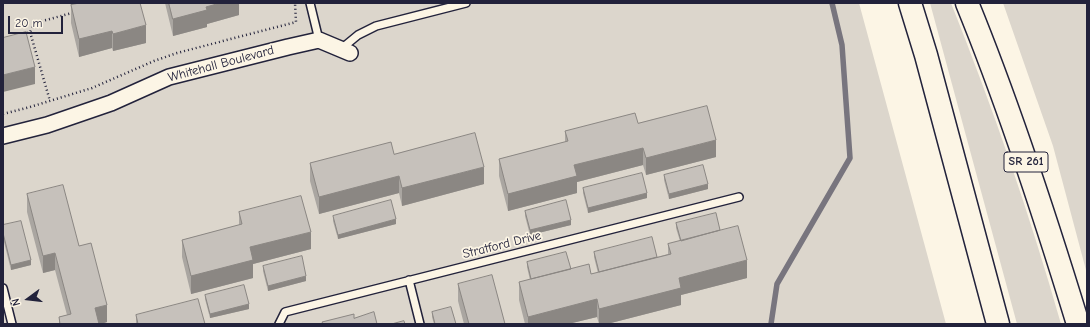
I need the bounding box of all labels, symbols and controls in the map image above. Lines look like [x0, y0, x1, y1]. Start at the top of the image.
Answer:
scale bar [10, 8, 65, 34]
text: 20 m [15, 16, 43, 30]
street label: Whitehall Boulevard [166, 42, 276, 86]
road number: SR 261 [1004, 152, 1048, 172]
street label: Stratford Drive [461, 228, 543, 262]
north arrow [8, 279, 48, 319]
text: N [9, 297, 23, 307]

